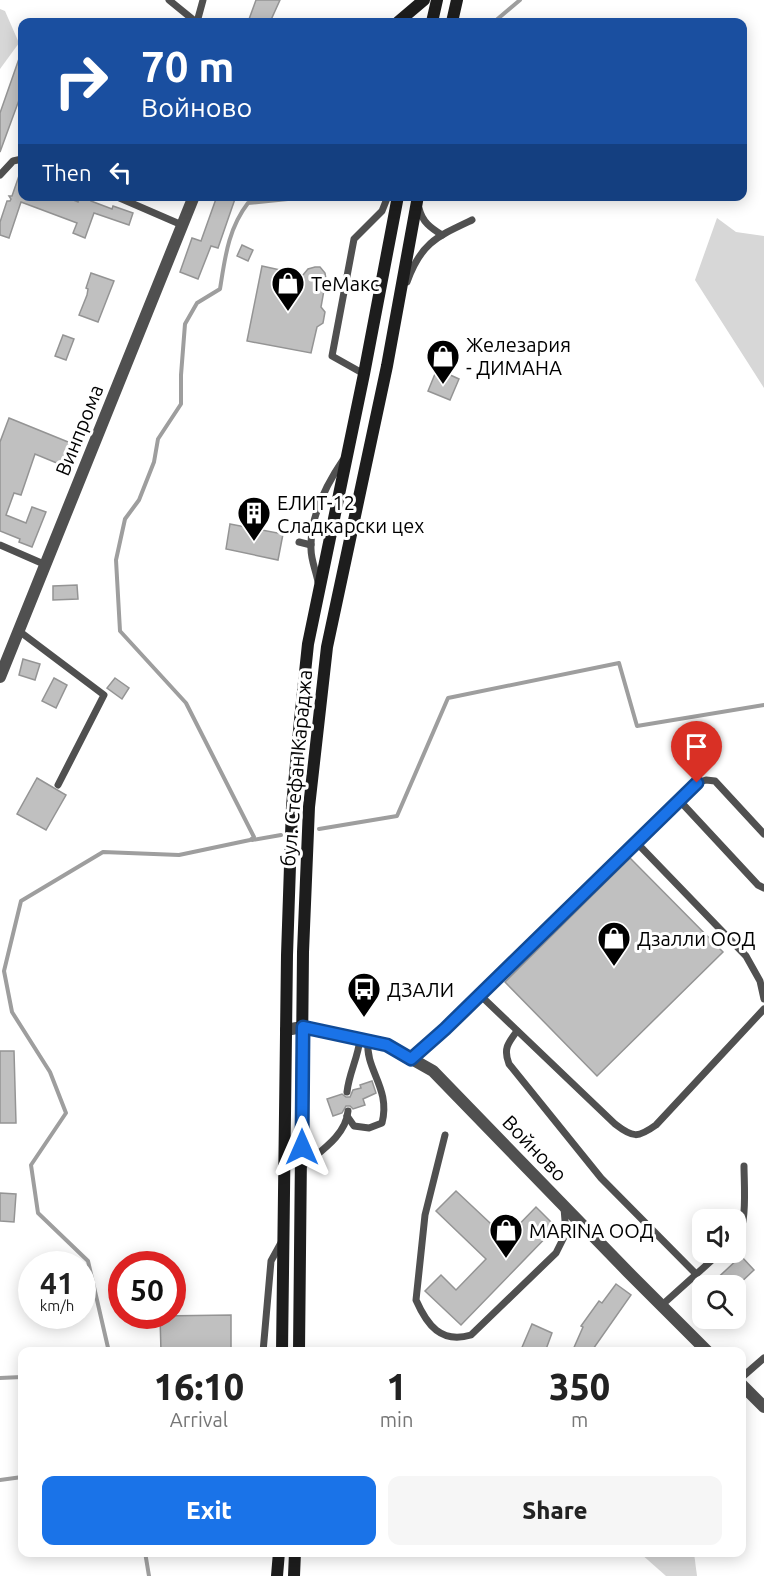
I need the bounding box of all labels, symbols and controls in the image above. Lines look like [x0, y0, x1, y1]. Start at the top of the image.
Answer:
icon: right [42, 42, 120, 120]
text: 70 m [141, 43, 235, 90]
text: Войново [141, 92, 252, 122]
icon: left [104, 156, 137, 189]
text: Then [42, 160, 92, 185]
shop icon: ТеМакс [270, 265, 306, 312]
place label: ТеМакс [311, 272, 379, 295]
place label: Железария - ДИМАНА [466, 333, 571, 379]
shop icon: Железария - ДИМАНА [425, 338, 461, 385]
street label: Винпрома [50, 381, 108, 479]
place label: ЕЛИТ-12 Сладкарски цех [277, 491, 424, 537]
building icon: ЕЛИТ-12 Сладкарски цех [236, 495, 272, 542]
street label: бул. Стефан Караджа [276, 669, 316, 867]
pin [671, 721, 722, 783]
icon: arrive [680, 730, 713, 763]
shop icon: Дзалли ООД [596, 920, 632, 967]
place label: Дзалли ООД [637, 927, 755, 950]
bus stop icon: ДЗАЛИ [346, 971, 382, 1018]
place label: ДЗАЛИ [387, 978, 454, 1001]
street label: Войново [498, 1110, 572, 1186]
position arrow [270, 1115, 334, 1179]
map controls [692, 1209, 746, 1329]
button: sound [692, 1209, 746, 1263]
shop icon: MARINA ООД [488, 1212, 524, 1259]
place label: MARINA ООД [529, 1219, 654, 1242]
speed limit sign: 50 [108, 1251, 186, 1329]
text: 41 [40, 1266, 74, 1300]
button: search [692, 1275, 746, 1329]
text: km/h [40, 1297, 74, 1314]
text: 16:10 [154, 1366, 244, 1407]
text: 1 [386, 1366, 407, 1407]
text: 350 [549, 1366, 610, 1407]
text: Arrival [170, 1408, 228, 1431]
text: min [380, 1408, 413, 1431]
text: m [571, 1408, 588, 1431]
button: Exit [42, 1476, 376, 1545]
button: Share [388, 1476, 722, 1545]

